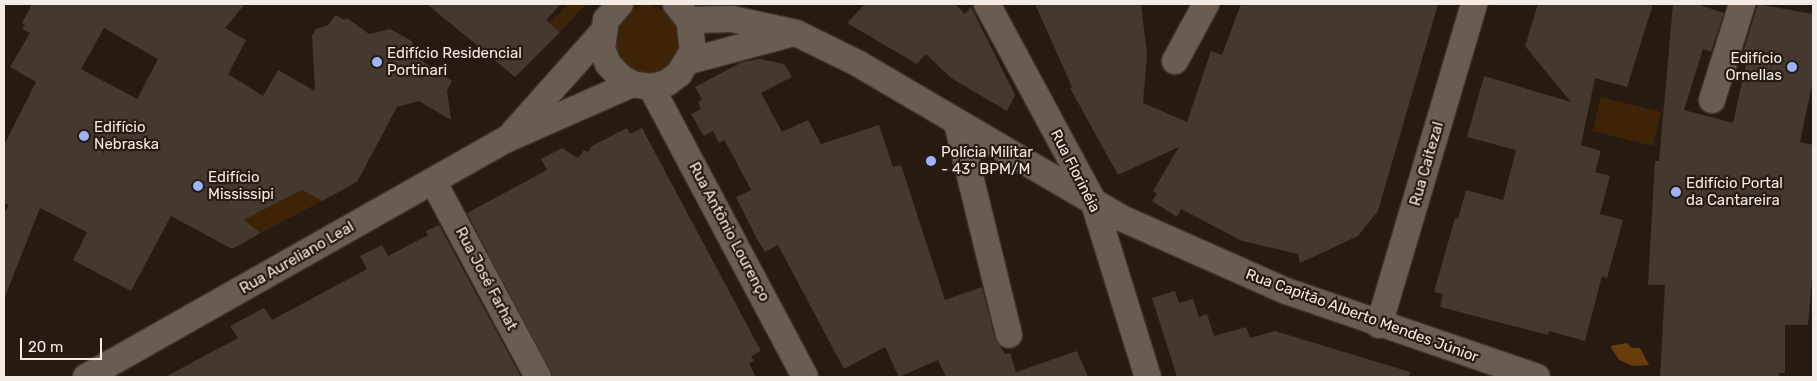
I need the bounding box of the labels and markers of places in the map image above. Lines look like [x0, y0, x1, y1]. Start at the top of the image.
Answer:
place label: Edifício Residencial Portinari [387, 44, 522, 79]
place label: Edifício Ornellas [1725, 49, 1782, 84]
marker: Edifício Residencial Portinari [371, 56, 383, 68]
marker: Edifício Ornellas [1786, 61, 1798, 73]
place label: Edifício Nebraska [94, 118, 159, 153]
marker: Edifício Nebraska [78, 130, 90, 142]
place label: Polícia Militar - 43º BPM/M [941, 143, 1033, 178]
marker: Polícia Militar - 43º BPM/M [925, 155, 937, 167]
place label: Edifício Mississipi [208, 168, 274, 203]
place label: Edifício Portal da Cantareira [1686, 174, 1783, 209]
marker: Edifício Mississipi [192, 180, 204, 192]
marker: Edifício Portal da Cantareira [1670, 186, 1682, 198]

